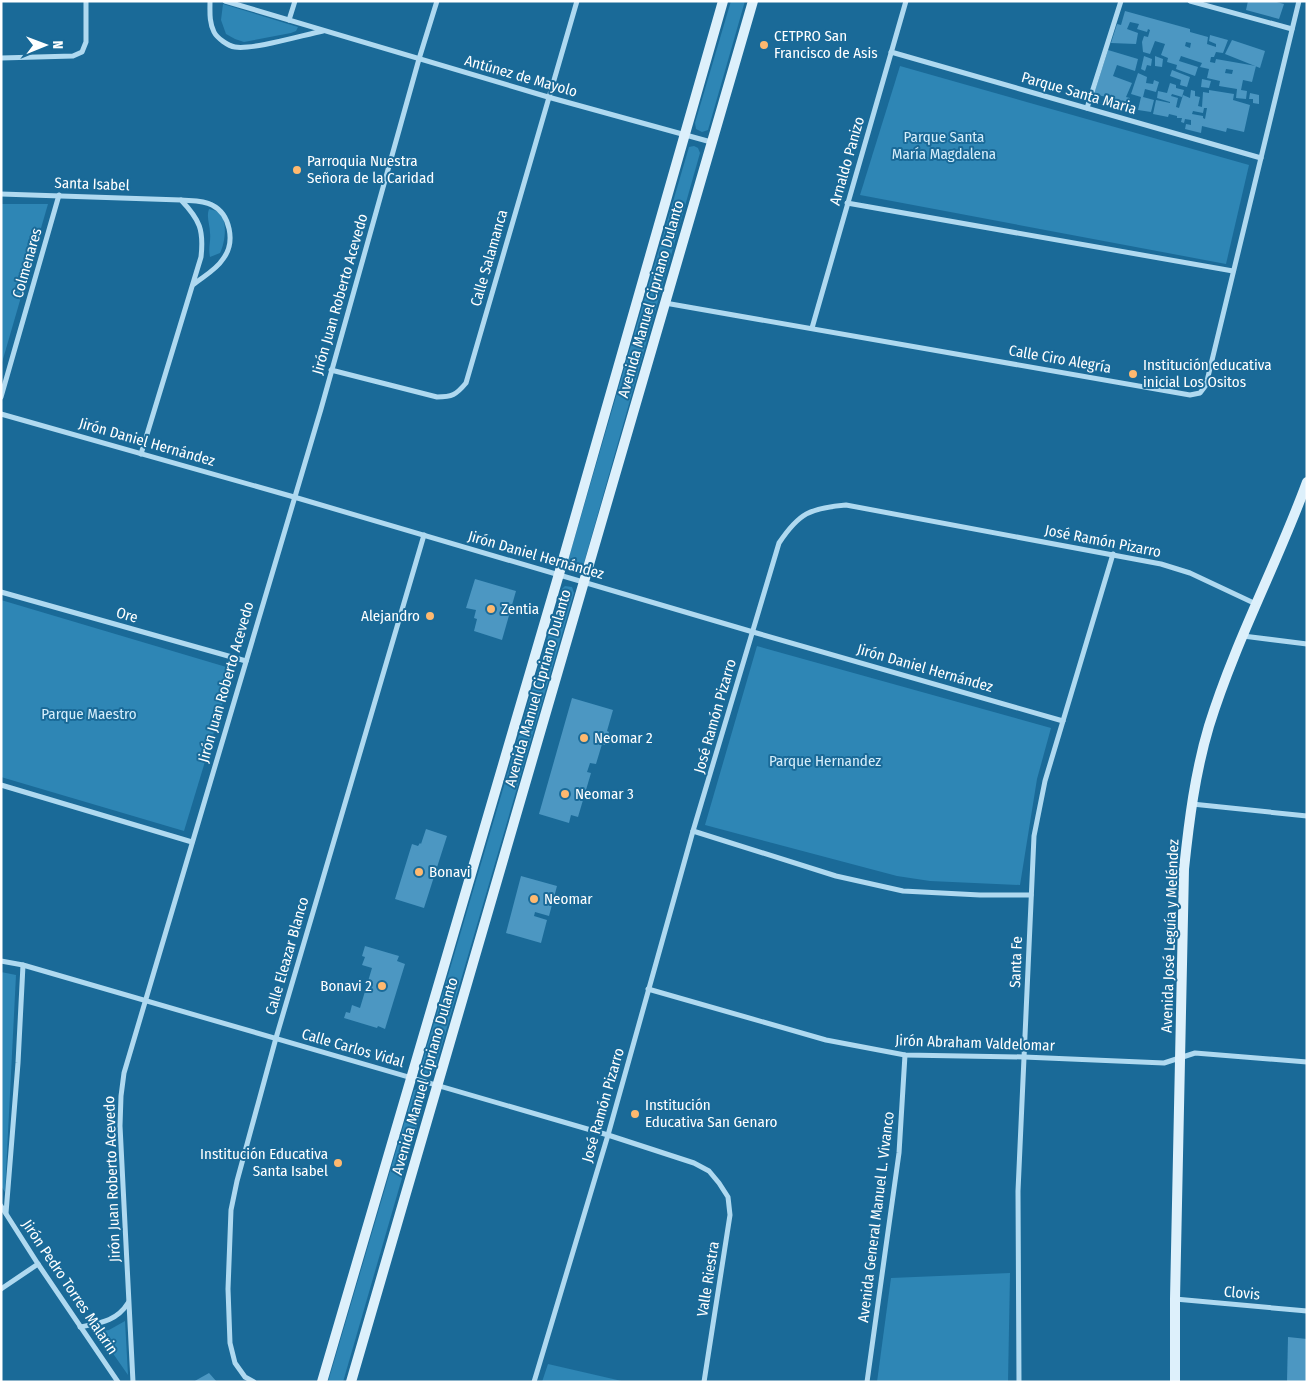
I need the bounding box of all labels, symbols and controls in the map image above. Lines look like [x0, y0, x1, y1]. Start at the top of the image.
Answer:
north arrow [20, 20, 70, 70]
place label: CETPRO San Francisco de Asis [774, 27, 878, 62]
marker: CETPRO San Francisco de Asis [758, 39, 770, 51]
text: N [49, 40, 66, 49]
street label: Antúnez de Mayolo [463, 51, 579, 101]
street label: Parque Santa Maria [1019, 68, 1139, 118]
street label: Arnaldo Panizo [826, 114, 868, 207]
park label: Parque Santa María Magdalena [892, 128, 996, 163]
place label: Parroquia Nuestra Señora de la Caridad [307, 152, 434, 187]
marker: Parroquia Nuestra Señora de la Caridad [291, 164, 303, 176]
street label: Santa Isabel [54, 174, 130, 194]
street label: Avenida Manuel Cipriano Dulanto [614, 198, 688, 400]
street label: Calle Salamanca [467, 208, 511, 308]
street label: Jirón Juan Roberto Acevedo [308, 211, 372, 377]
street label: Colmenares [8, 226, 46, 300]
street label: Calle Ciro Alegría [1007, 341, 1113, 377]
place label: Institución educativa inicial Los Ositos [1143, 356, 1272, 391]
marker: Institución educativa inicial Los Ositos [1127, 368, 1139, 380]
street label: Jirón Daniel Hernández [77, 414, 217, 470]
street label: José Ramón Pizarro [1043, 521, 1163, 561]
street label: Jirón Daniel Hernández [466, 527, 606, 583]
street label: Avenida Manuel Cipriano Dulanto [501, 587, 575, 789]
street label: Jirón Juan Roberto Acevedo [194, 599, 258, 765]
place label: Zentia [501, 600, 539, 618]
street label: Ore [114, 603, 140, 627]
marker: Zentia [485, 603, 497, 615]
place label: Alejandro [361, 607, 420, 625]
marker: Alejandro [424, 610, 436, 622]
street label: Jirón Daniel Hernández [855, 640, 995, 696]
street label: José Ramón Pizarro [690, 657, 740, 775]
park label: Parque Maestro [41, 705, 137, 723]
place label: Neomar 2 [594, 729, 653, 747]
marker: Neomar 2 [578, 732, 590, 744]
park label: Parque Hernandez [769, 752, 881, 770]
place label: Neomar 3 [575, 785, 634, 803]
marker: Neomar 3 [559, 788, 571, 800]
street label: Avenida José Leguía y Meléndez [1158, 839, 1182, 1033]
place label: Bonavi [429, 863, 471, 881]
marker: Bonavi [413, 866, 425, 878]
place label: Neomar [544, 890, 593, 908]
marker: Neomar [528, 893, 540, 905]
street label: Calle Eleazar Blanco [262, 895, 313, 1017]
street label: Santa Fe [1006, 936, 1026, 988]
street label: Avenida Manuel Cipriano Dulanto [388, 975, 462, 1177]
place label: Bonavi 2 [320, 977, 372, 995]
marker: Bonavi 2 [376, 980, 388, 992]
street label: Calle Carlos Vidal [300, 1025, 406, 1071]
street label: Jirón Abraham Valdelomar [895, 1031, 1056, 1055]
street label: José Ramón Pizarro [578, 1046, 628, 1164]
street label: Jirón Juan Roberto Acevedo [100, 1095, 124, 1263]
place label: Institución Educativa San Genaro [645, 1096, 778, 1131]
marker: Institución Educativa San Genaro [629, 1108, 641, 1120]
street label: Avenida General Manuel L. Vivanco [854, 1110, 898, 1324]
place label: Institución Educativa Santa Isabel [200, 1145, 328, 1180]
marker: Institución Educativa Santa Isabel [332, 1157, 344, 1169]
street label: Jirón Pedro Torres Malarin [18, 1216, 122, 1358]
street label: Valle Riestra [693, 1240, 723, 1318]
street label: Clovis [1223, 1282, 1261, 1304]

